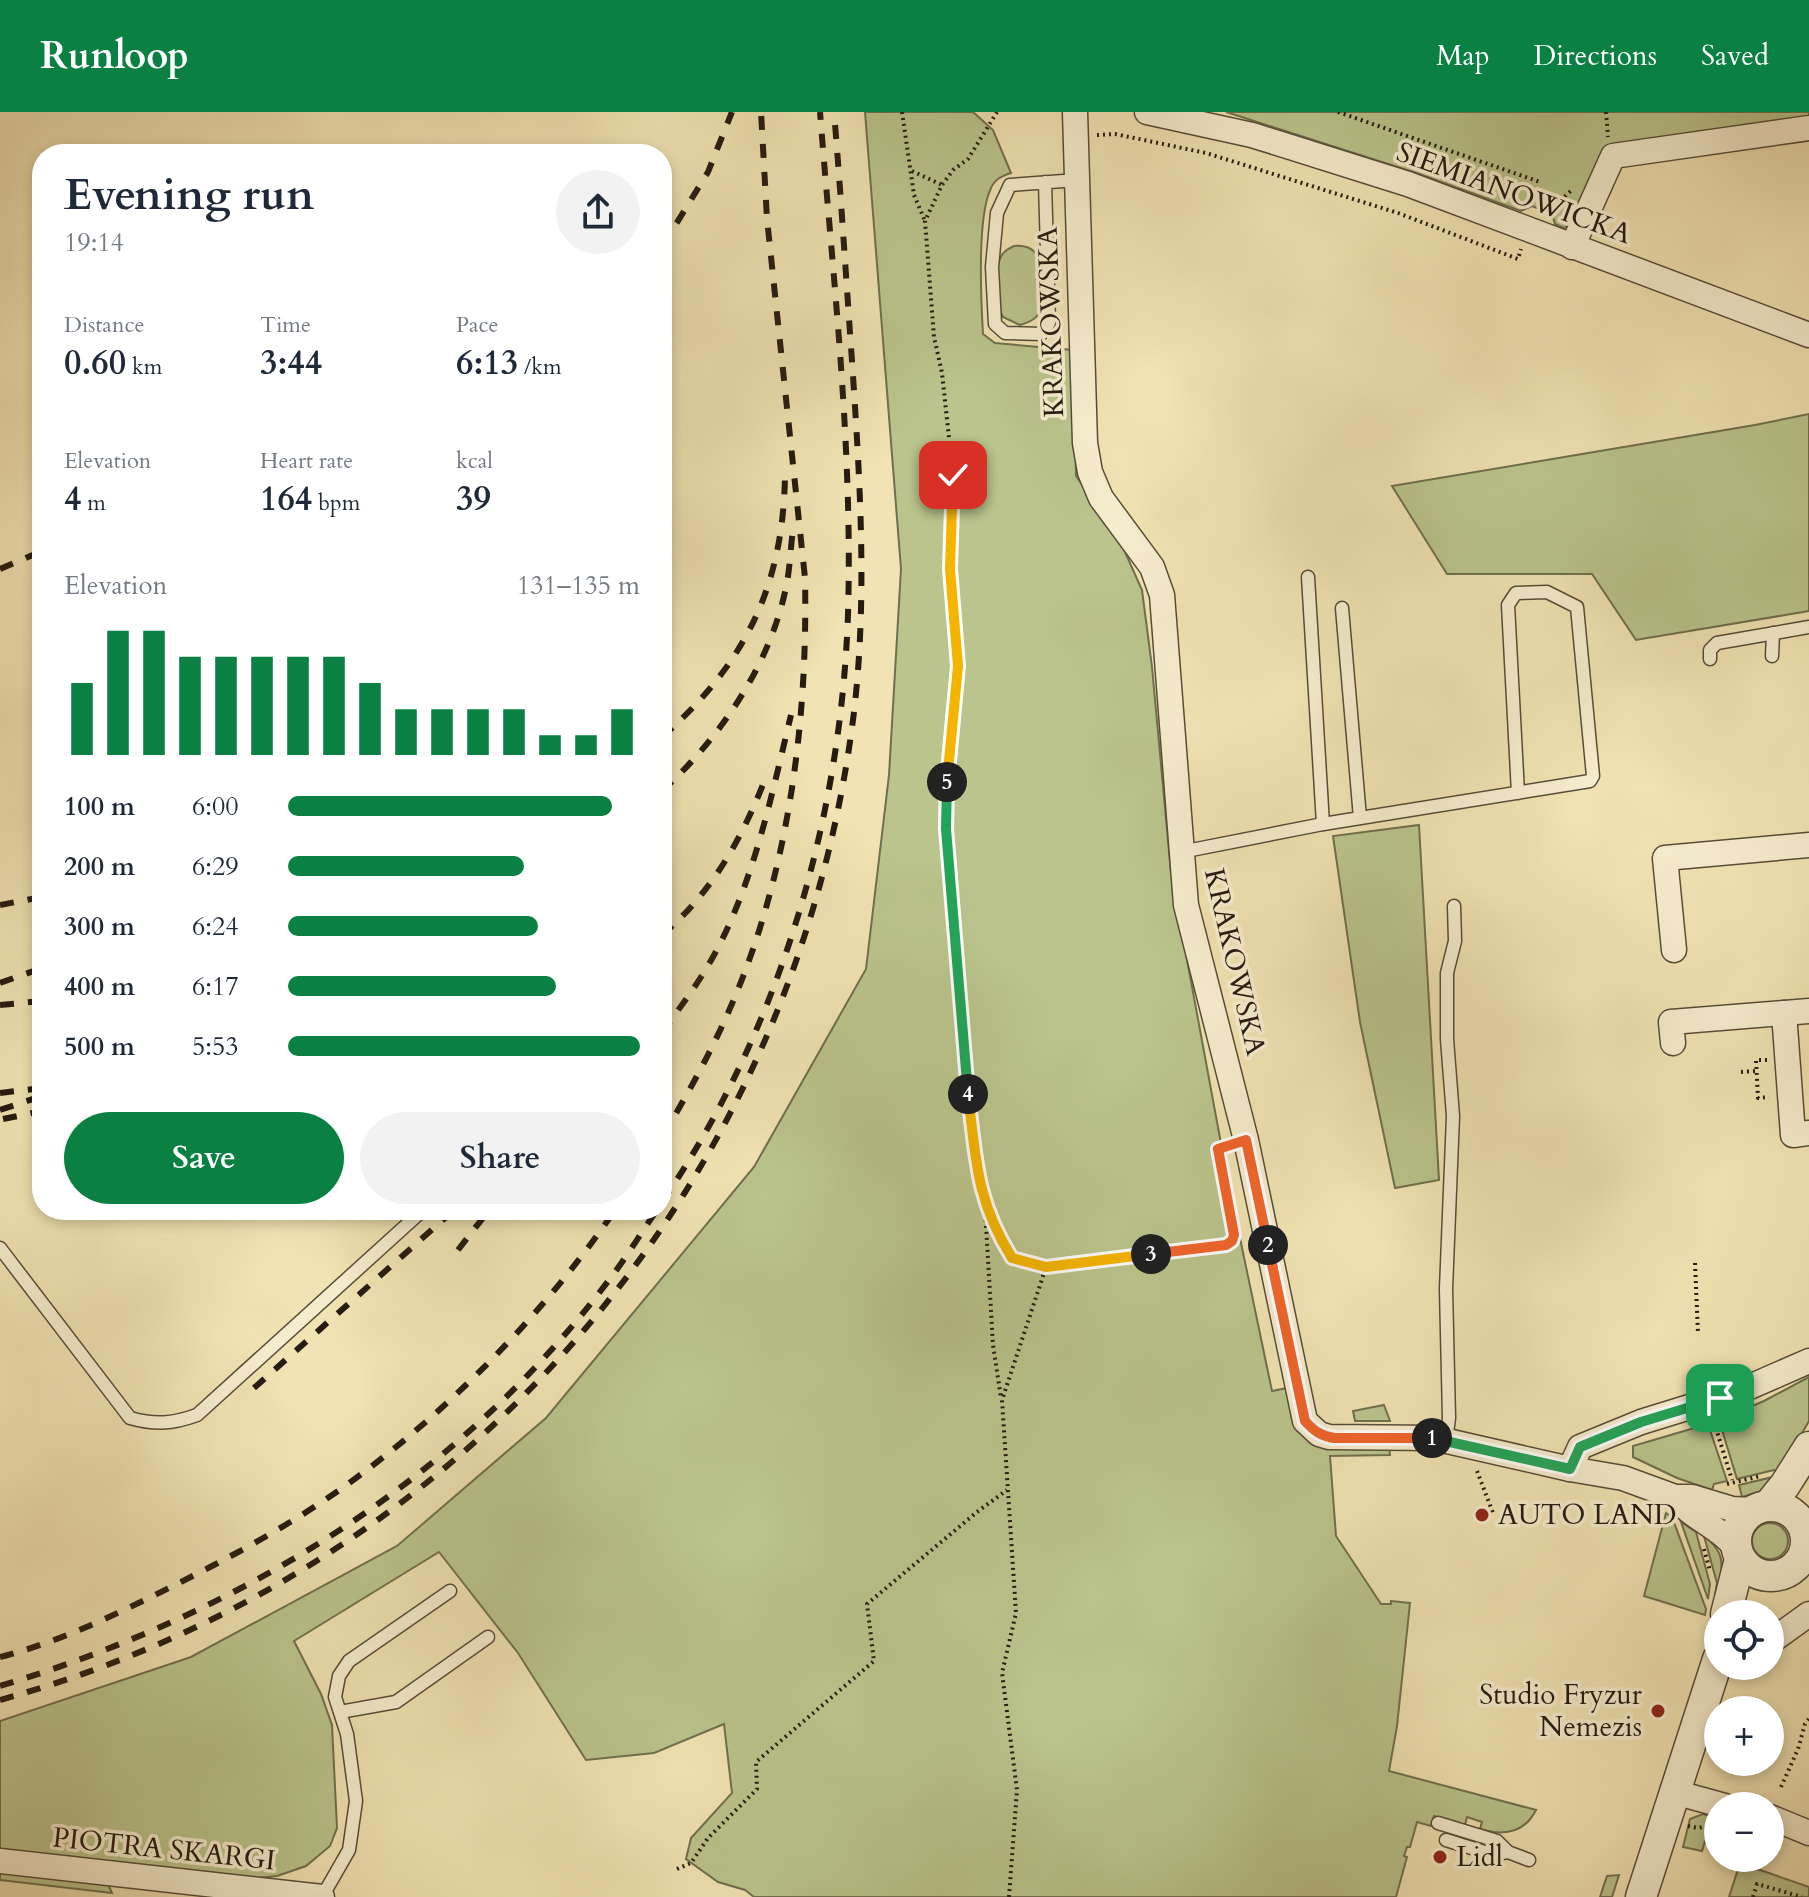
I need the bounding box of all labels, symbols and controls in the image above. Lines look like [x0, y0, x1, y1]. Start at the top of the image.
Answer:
text: Runloop [40, 30, 189, 82]
text: Map [1436, 37, 1490, 75]
text: Directions [1534, 37, 1657, 75]
text: Saved [1701, 37, 1769, 75]
street label: SIEMIANOWICKA [1391, 133, 1637, 253]
text: Evening run [64, 165, 314, 225]
button: share [556, 170, 640, 254]
text: 19:14 [64, 225, 124, 260]
street label: KRAKOWSKA [1029, 226, 1073, 418]
text: Distance [64, 310, 144, 340]
text: Time [260, 310, 311, 340]
text: Pace [456, 310, 499, 340]
text: 0.60 [64, 340, 126, 386]
text: 3:44 [260, 340, 322, 386]
text: 6:13 [456, 340, 518, 386]
text: km [126, 352, 162, 382]
text: /km [518, 352, 562, 382]
pin [919, 441, 987, 509]
text: Elevation [64, 446, 151, 476]
text: Heart rate [260, 446, 353, 476]
text: kcal [456, 446, 493, 476]
icon: check [931, 453, 975, 497]
text: 4 [64, 476, 81, 522]
text: 164 [260, 476, 312, 522]
text: 39 [456, 476, 491, 522]
text: m [81, 488, 106, 518]
text: bpm [312, 488, 360, 518]
text: Elevation [64, 568, 167, 603]
text: 131–135 m [517, 568, 640, 603]
pin: 5 [927, 762, 967, 802]
text: 5 [941, 767, 953, 797]
text: 100 m [64, 789, 135, 824]
text: 6:00 [192, 789, 239, 824]
text: 200 m [64, 849, 135, 884]
text: 6:29 [192, 849, 239, 884]
street label: KRAKOWSKA [1195, 865, 1275, 1059]
text: 300 m [64, 909, 135, 944]
text: 6:24 [192, 909, 239, 944]
text: 400 m [64, 969, 135, 1004]
text: 6:17 [192, 969, 239, 1004]
text: 500 m [64, 1029, 135, 1064]
text: 5:53 [192, 1029, 239, 1064]
pin: 4 [948, 1074, 988, 1114]
text: 4 [962, 1079, 974, 1109]
button: Save [64, 1112, 344, 1204]
button: Share [360, 1112, 640, 1204]
pin: 2 [1248, 1225, 1288, 1265]
text: 2 [1262, 1230, 1274, 1260]
pin: 3 [1131, 1234, 1171, 1274]
text: 3 [1145, 1239, 1157, 1269]
pin [1686, 1364, 1754, 1432]
icon: arrive [1698, 1376, 1742, 1420]
pin: 1 [1412, 1418, 1452, 1458]
text: 1 [1426, 1423, 1438, 1453]
place label: AUTO LAND [1498, 1496, 1677, 1534]
marker: AUTO LAND [1473, 1506, 1491, 1524]
map controls [1704, 1600, 1784, 1872]
button: locate [1704, 1600, 1784, 1680]
place label: Studio Fryzur Nemezis [1479, 1676, 1643, 1746]
button: + [1704, 1696, 1784, 1776]
marker: Studio Fryzur Nemezis [1649, 1702, 1667, 1720]
button: − [1704, 1792, 1784, 1872]
street label: PIOTRA SKARGI [51, 1818, 277, 1880]
place label: Lidl [1456, 1838, 1503, 1876]
marker: Lidl [1431, 1848, 1449, 1866]

